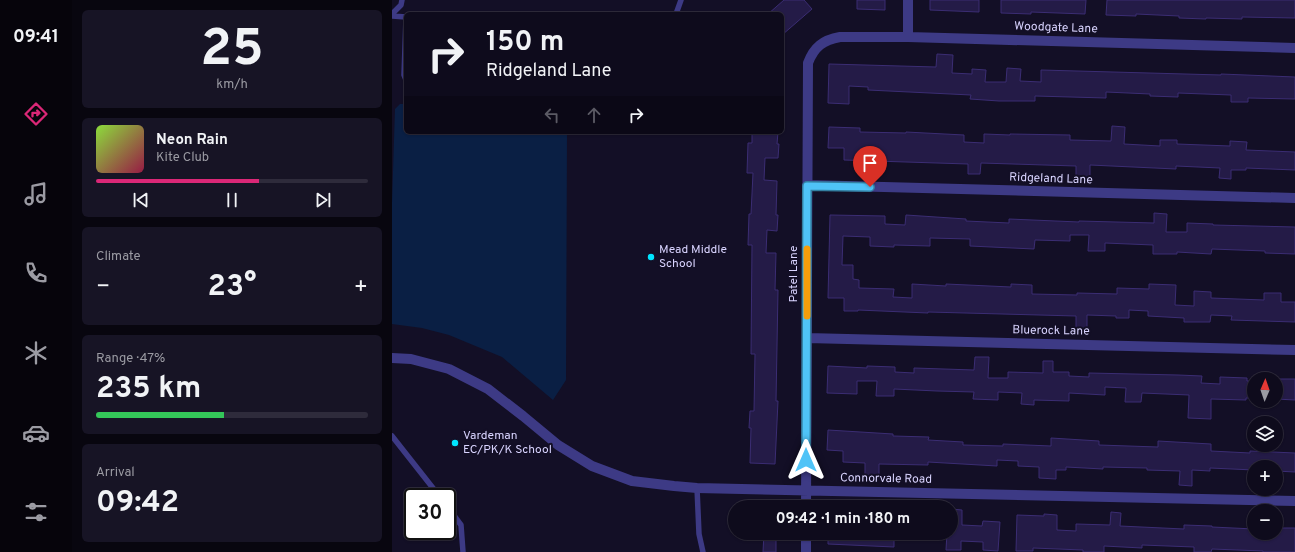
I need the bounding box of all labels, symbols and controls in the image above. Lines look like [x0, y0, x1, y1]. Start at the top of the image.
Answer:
text: 25 [200, 18, 264, 84]
street label: Woodgate Lane [1014, 19, 1098, 37]
text: 150 m [486, 25, 564, 61]
text: 09:41 [13, 26, 59, 49]
icon: right [420, 28, 472, 80]
text: Ridgeland Lane [486, 60, 611, 83]
text: km/h [216, 77, 248, 93]
icon: directions [22, 100, 50, 128]
icon: left [541, 104, 563, 126]
icon: ahead [583, 104, 605, 126]
icon: right [625, 104, 647, 126]
text: Neon Rain [156, 131, 228, 150]
pin [853, 146, 887, 187]
text: Kite Club [156, 150, 209, 166]
icon: arrive [859, 152, 881, 174]
street label: Ridgeland Lane [1009, 170, 1093, 188]
icon: music [22, 180, 50, 208]
icon: previous [130, 189, 152, 211]
icon: pause [221, 189, 243, 211]
icon: next [312, 189, 334, 211]
place label: Mead Middle School [659, 242, 727, 272]
street label: Patel Lane [786, 246, 802, 302]
text: Climate [96, 249, 141, 265]
marker: Mead Middle School [646, 252, 656, 262]
icon: phone [22, 259, 50, 287]
text: 23° [208, 269, 256, 306]
text: − [96, 274, 110, 301]
text: + [354, 274, 368, 301]
street label: Bluerock Lane [1012, 322, 1090, 340]
icon: climate [22, 339, 50, 367]
text: Range · 47% [96, 351, 165, 367]
text: 235 km [96, 371, 201, 408]
north arrow [1247, 372, 1283, 408]
map controls [1247, 372, 1283, 540]
button: layers [1247, 416, 1283, 452]
icon: car [22, 419, 50, 447]
place label: Vardeman EC/PK/K School [463, 428, 552, 458]
marker: Vardeman EC/PK/K School [450, 438, 460, 448]
position arrow [785, 439, 827, 481]
button: + [1247, 460, 1283, 496]
text: Arrival [96, 465, 135, 481]
street label: Connorvale Road [840, 470, 932, 488]
text: 09:42 [96, 485, 179, 522]
speed limit sign: 30 [404, 488, 456, 540]
icon: filters [22, 498, 50, 526]
button: − [1247, 504, 1283, 540]
text: 09:42 · 1 min · 180 m [776, 510, 910, 529]

